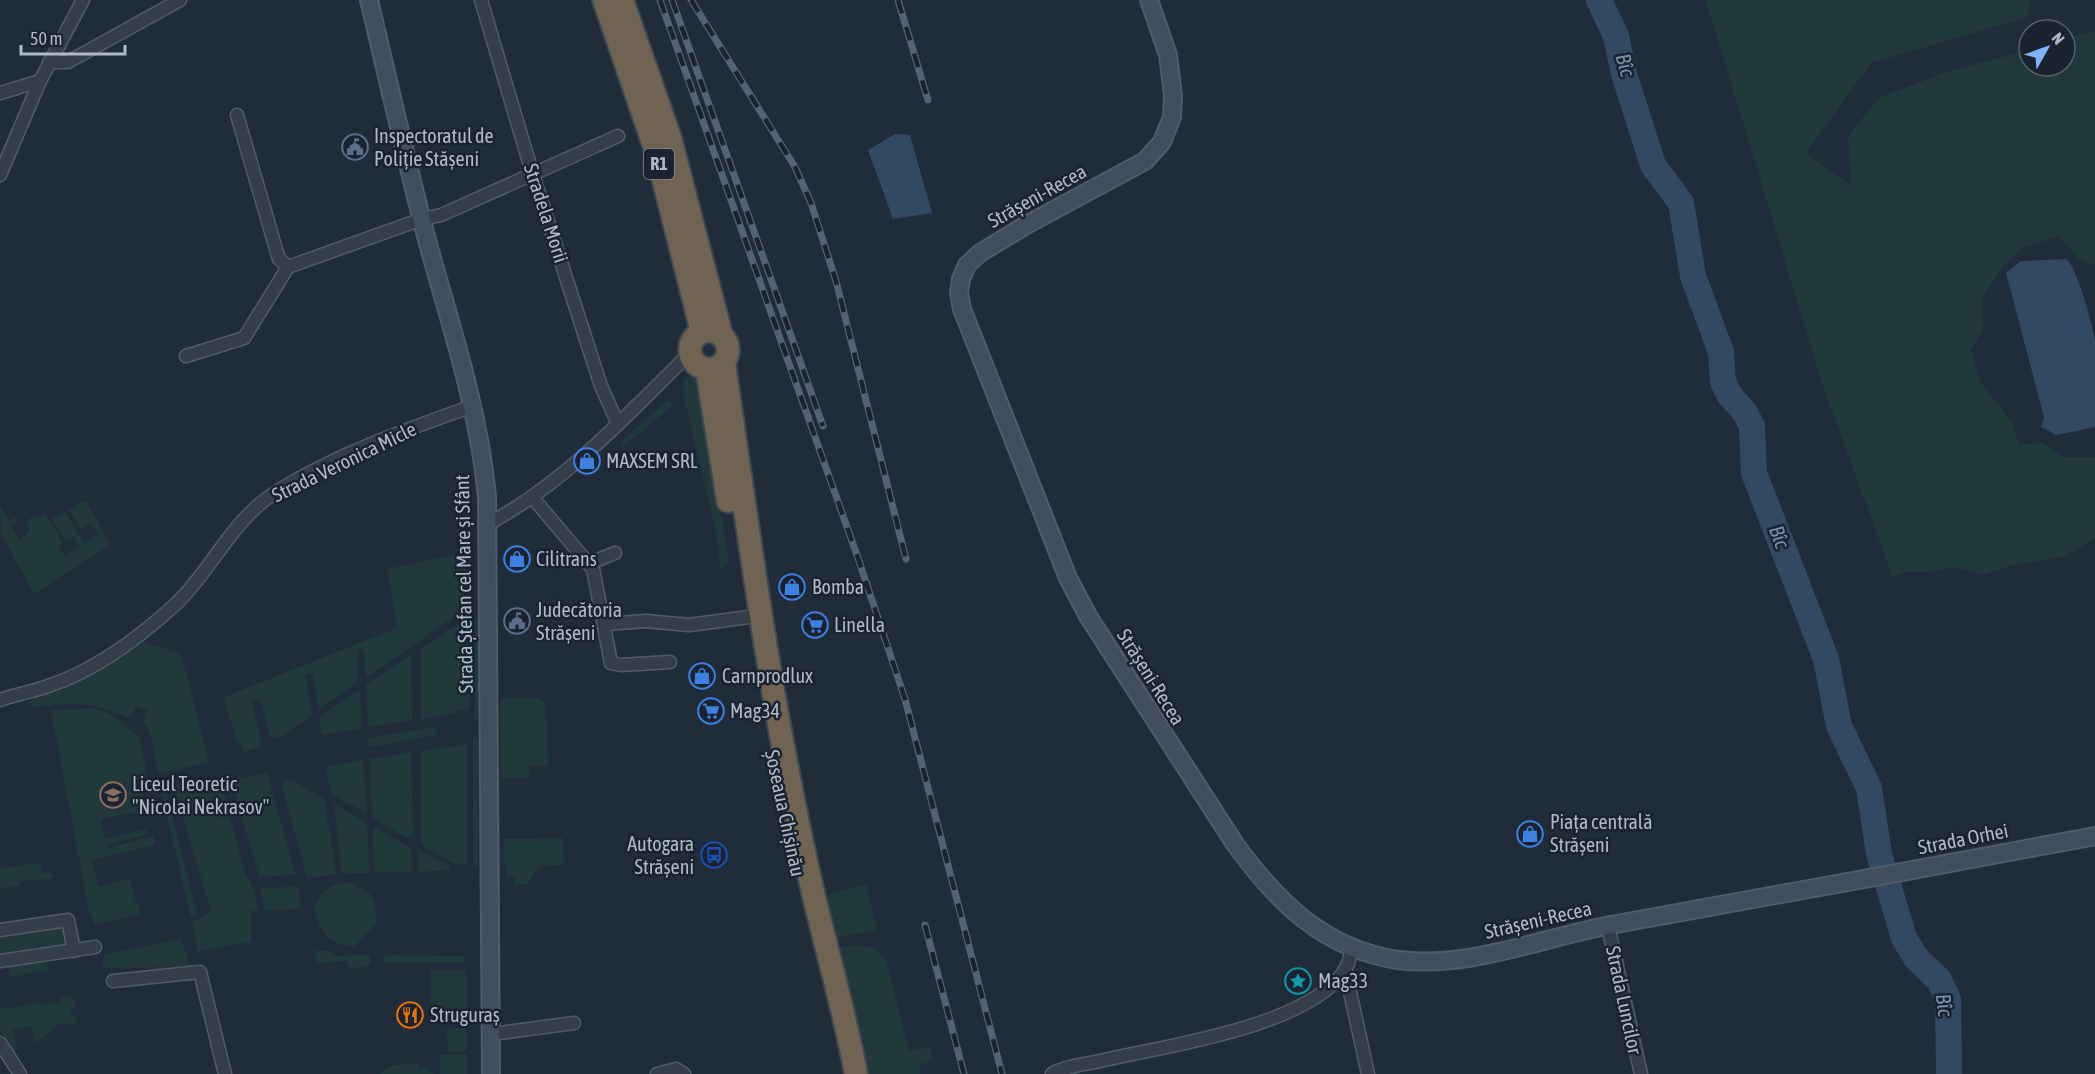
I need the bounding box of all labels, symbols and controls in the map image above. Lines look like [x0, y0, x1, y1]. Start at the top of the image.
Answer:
scale bar [21, 18, 124, 56]
north arrow [2017, 18, 2077, 78]
text: 50 m [30, 28, 62, 49]
text: N [2049, 29, 2068, 48]
water label: Bîc [1611, 51, 1641, 80]
place label: Inspectoratul de Poliție Stășeni [374, 124, 494, 170]
public building icon: Inspectoratul de Poliție Stășeni [340, 132, 370, 162]
road number: R1 [644, 149, 674, 179]
street label: Strășeni-Recea [983, 159, 1090, 232]
street label: Stradela Morii [520, 160, 573, 265]
street label: Strada Veronica Micle [268, 417, 420, 506]
shop icon: MAXSEM SRL [572, 446, 602, 476]
place label: MAXSEM SRL [606, 449, 698, 472]
street label: Strada Ștefan cel Mare și Sfânt [450, 474, 477, 694]
water label: Bîc [1765, 522, 1796, 553]
shop icon: Cilitrans [502, 544, 532, 574]
place label: Cilitrans [536, 547, 597, 570]
shop icon: Bomba [777, 572, 807, 602]
place label: Bomba [812, 575, 864, 598]
place label: Judecătoria Strășeni [536, 598, 622, 644]
public building icon: Judecătoria Strășeni [502, 606, 532, 636]
supermarket icon: Linella [800, 610, 830, 640]
place label: Linella [834, 613, 885, 636]
street label: Strășeni-Recea [1113, 624, 1190, 729]
shop icon: Carnprodlux [687, 661, 717, 691]
place label: Carnprodlux [722, 664, 813, 687]
supermarket icon: Mag34 [696, 696, 726, 726]
place label: Mag34 [730, 699, 780, 722]
street label: Șoseaua Chișinău [761, 748, 810, 878]
place label: Liceul Teoretic "Nicolai Nekrasov" [132, 772, 269, 818]
school or university icon: Liceul Teoretic "Nicolai Nekrasov" [98, 780, 128, 810]
place label: Piața centrală Strășeni [1550, 810, 1652, 856]
street label: Strada Orhei [1916, 818, 2010, 859]
shop icon: Piața centrală Strășeni [1515, 819, 1545, 849]
place label: Autogara Strășeni [627, 832, 694, 878]
bus stop icon: Autogara Strășeni [699, 840, 729, 870]
street label: Strășeni-Recea [1482, 896, 1594, 943]
street label: Strada Luncilor [1602, 944, 1647, 1057]
place icon: Mag33 [1283, 966, 1313, 996]
place label: Mag33 [1318, 969, 1368, 992]
water label: Bîc [1932, 992, 1959, 1019]
restaurant icon: Struguraș [395, 1000, 425, 1030]
place label: Struguraș [430, 1003, 500, 1026]

